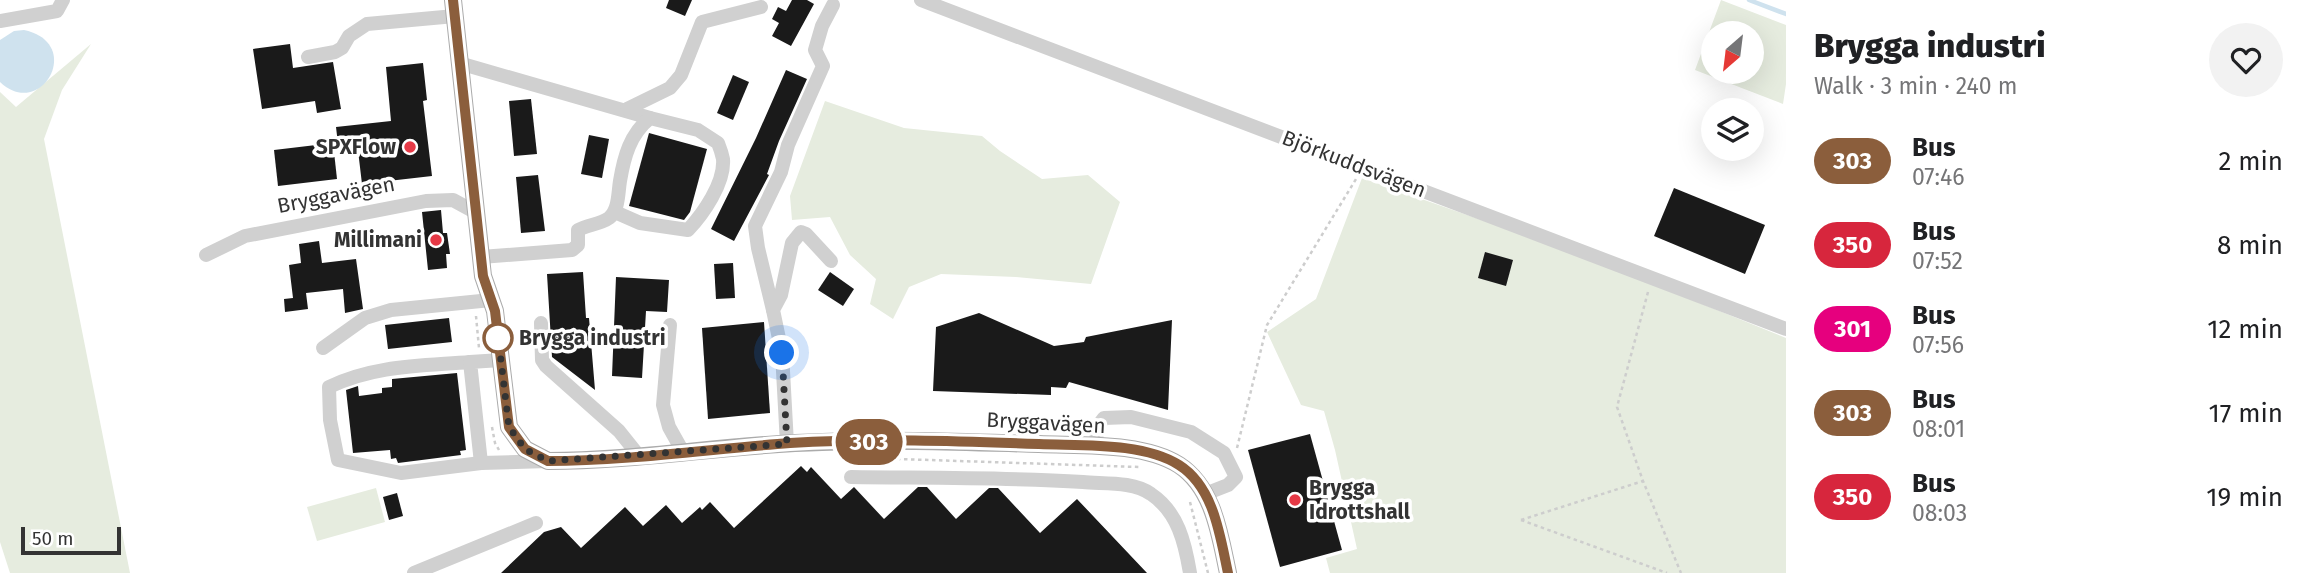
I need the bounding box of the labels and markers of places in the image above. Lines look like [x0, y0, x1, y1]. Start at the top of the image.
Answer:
place label: SPXFlow [316, 134, 396, 160]
marker: SPXFlow [402, 139, 418, 155]
place label: Millimani [334, 227, 422, 253]
marker: Millimani [428, 232, 444, 248]
marker: Brygga industri [483, 323, 513, 353]
place label: Brygga industri [519, 325, 666, 351]
place label: Brygga Idrottshall [1309, 475, 1411, 525]
marker: Brygga Idrottshall [1287, 492, 1303, 508]

